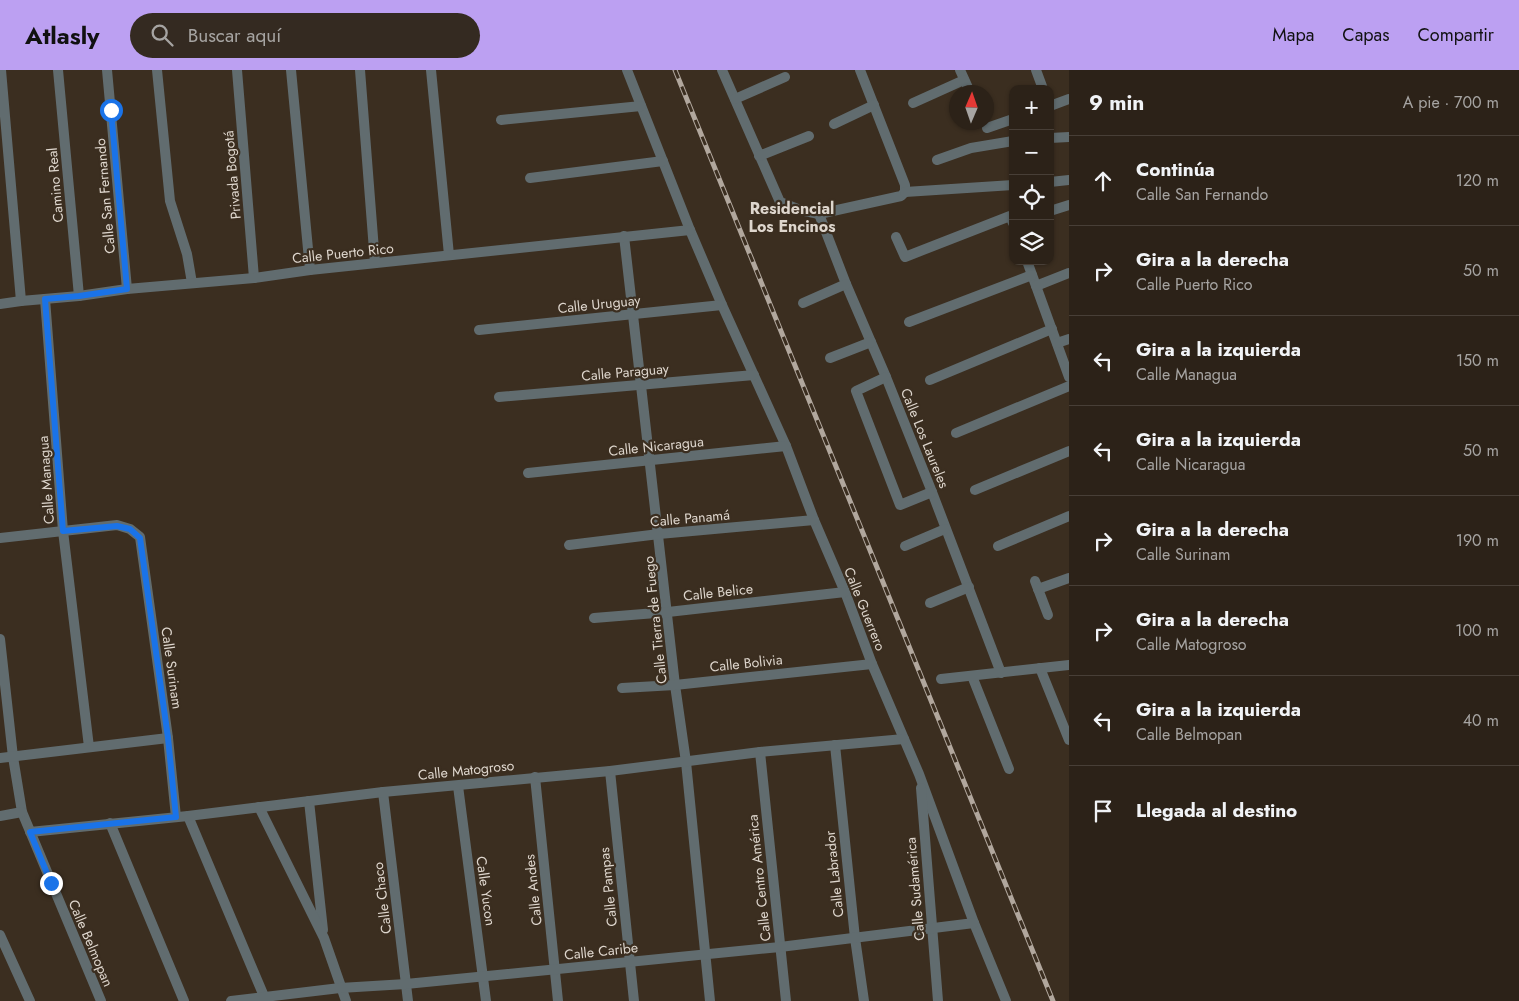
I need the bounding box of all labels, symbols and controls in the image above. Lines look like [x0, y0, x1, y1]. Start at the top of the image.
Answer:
search box [130, 13, 480, 58]
text: Atlasly [25, 18, 100, 53]
icon: search [148, 21, 176, 49]
text: Buscar aquí [188, 22, 281, 49]
text: Mapa [1272, 22, 1314, 48]
text: Capas [1342, 22, 1390, 48]
text: Compartir [1418, 22, 1494, 48]
north arrow [949, 85, 994, 130]
map controls [1009, 85, 1054, 265]
button: + [1009, 85, 1054, 130]
text: 9 min [1089, 88, 1144, 118]
text: A pie · 700 m [1403, 91, 1499, 114]
route start [100, 99, 123, 122]
street label: Privada Bogotá [218, 130, 246, 220]
button: − [1009, 130, 1054, 175]
street label: Calle San Fernando [90, 137, 120, 255]
street label: Camino Real [42, 147, 68, 223]
text: Continúa [1136, 156, 1215, 183]
icon: ahead [1089, 167, 1117, 195]
text: 120 m [1456, 169, 1499, 192]
button: locate [1009, 175, 1054, 220]
text: Calle San Fernando [1136, 183, 1268, 206]
district label: Residencial Los Encinos [748, 197, 836, 238]
button: layers [1009, 220, 1054, 265]
street label: Calle Puerto Rico [291, 238, 395, 268]
text: Gira a la derecha [1136, 246, 1289, 273]
icon: right [1089, 257, 1117, 285]
text: 50 m [1463, 259, 1499, 282]
text: Calle Puerto Rico [1136, 273, 1253, 296]
street label: Calle Uruguay [557, 290, 642, 318]
text: Gira a la izquierda [1136, 336, 1301, 363]
icon: left [1089, 347, 1117, 375]
text: 150 m [1456, 349, 1499, 372]
street label: Calle Paraguay [580, 358, 670, 386]
text: Calle Managua [1136, 363, 1237, 386]
street label: Calle Los Laureles [896, 385, 954, 491]
text: Gira a la izquierda [1136, 426, 1301, 453]
street label: Calle Nicaragua [607, 431, 705, 461]
street label: Calle Managua [33, 435, 59, 525]
icon: left [1089, 437, 1117, 465]
text: 50 m [1463, 439, 1499, 462]
text: Calle Nicaragua [1136, 453, 1245, 476]
street label: Calle Panamá [649, 505, 731, 531]
text: Gira a la derecha [1136, 516, 1289, 543]
icon: right [1089, 527, 1117, 555]
text: 190 m [1456, 529, 1499, 552]
text: Calle Surinam [1136, 543, 1230, 566]
street label: Calle Tierra de Fuego [638, 555, 672, 685]
street label: Calle Guerrero [839, 564, 891, 654]
street label: Calle Belice [682, 578, 754, 606]
text: Gira a la derecha [1136, 606, 1289, 633]
icon: right [1089, 617, 1117, 645]
text: 100 m [1455, 619, 1499, 642]
street label: Calle Surinam [156, 626, 188, 710]
text: Calle Matogroso [1136, 633, 1247, 656]
street label: Calle Bolivia [709, 649, 783, 677]
text: Gira a la izquierda [1136, 696, 1301, 723]
icon: left [1089, 707, 1117, 735]
text: 40 m [1463, 709, 1499, 732]
text: Calle Belmopan [1136, 723, 1242, 746]
street label: Calle Matogroso [417, 755, 516, 785]
icon: arrive [1089, 797, 1117, 825]
text: Llegada al destino [1136, 797, 1297, 824]
street label: Calle Centro América [742, 814, 776, 942]
street label: Calle Labrador [819, 829, 849, 918]
street label: Calle Sudamérica [901, 836, 929, 942]
street label: Calle Pampas [594, 846, 622, 928]
street label: Calle Andes [519, 853, 547, 927]
street label: Calle Yucon [471, 855, 501, 927]
street label: Calle Chaco [368, 861, 396, 935]
route end [40, 872, 63, 895]
street label: Calle Belmopan [64, 896, 118, 990]
street label: Calle Caribe [563, 937, 639, 965]

